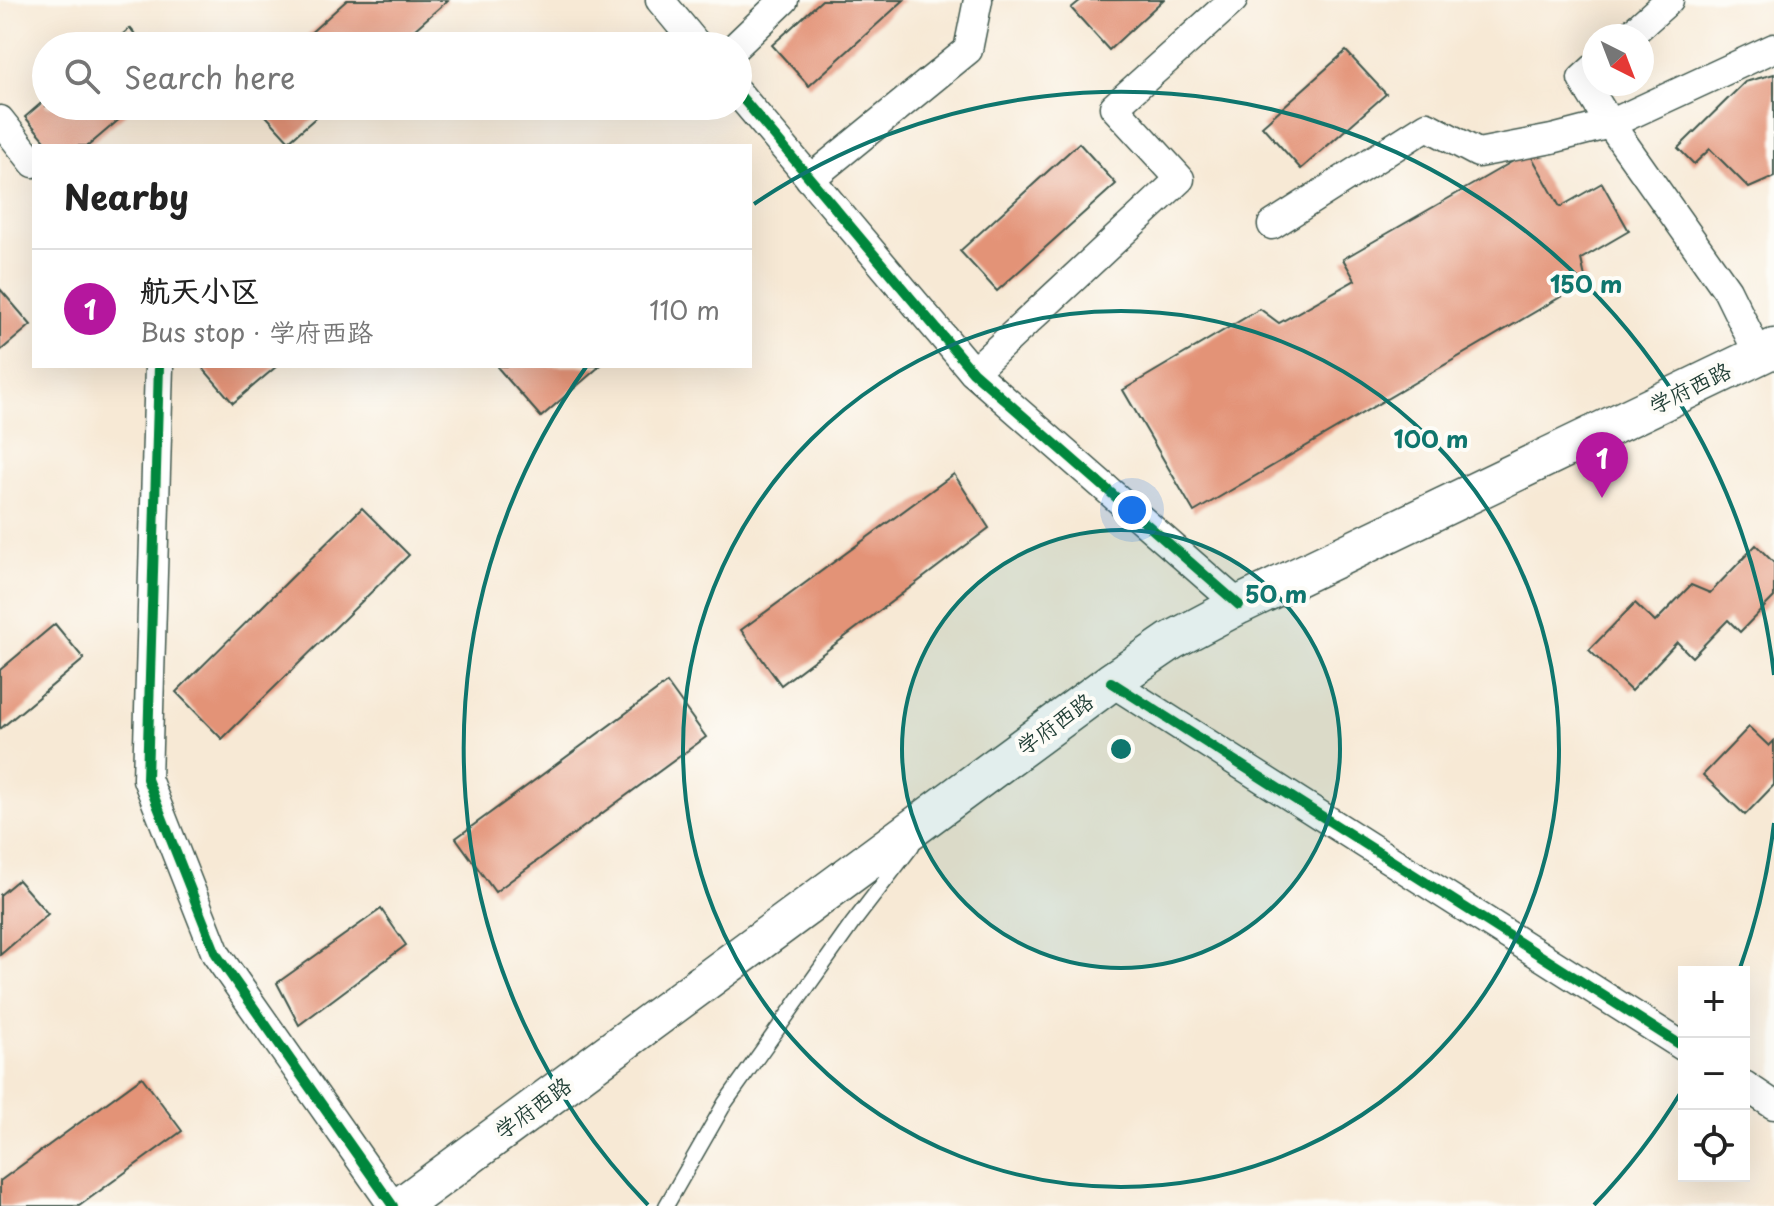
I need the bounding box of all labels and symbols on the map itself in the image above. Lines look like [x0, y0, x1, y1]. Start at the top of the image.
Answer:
north arrow [1582, 24, 1654, 96]
text: 150 m [1550, 265, 1622, 301]
street label: 学府西路 [1643, 353, 1736, 421]
text: 100 m [1394, 420, 1468, 456]
pin: 1 [1576, 432, 1628, 498]
your location [1112, 490, 1152, 530]
text: 50 m [1245, 575, 1307, 611]
street label: 学府西路 [1009, 684, 1099, 762]
centre of rings [1107, 735, 1135, 763]
street label: 学府西路 [487, 1068, 577, 1146]

